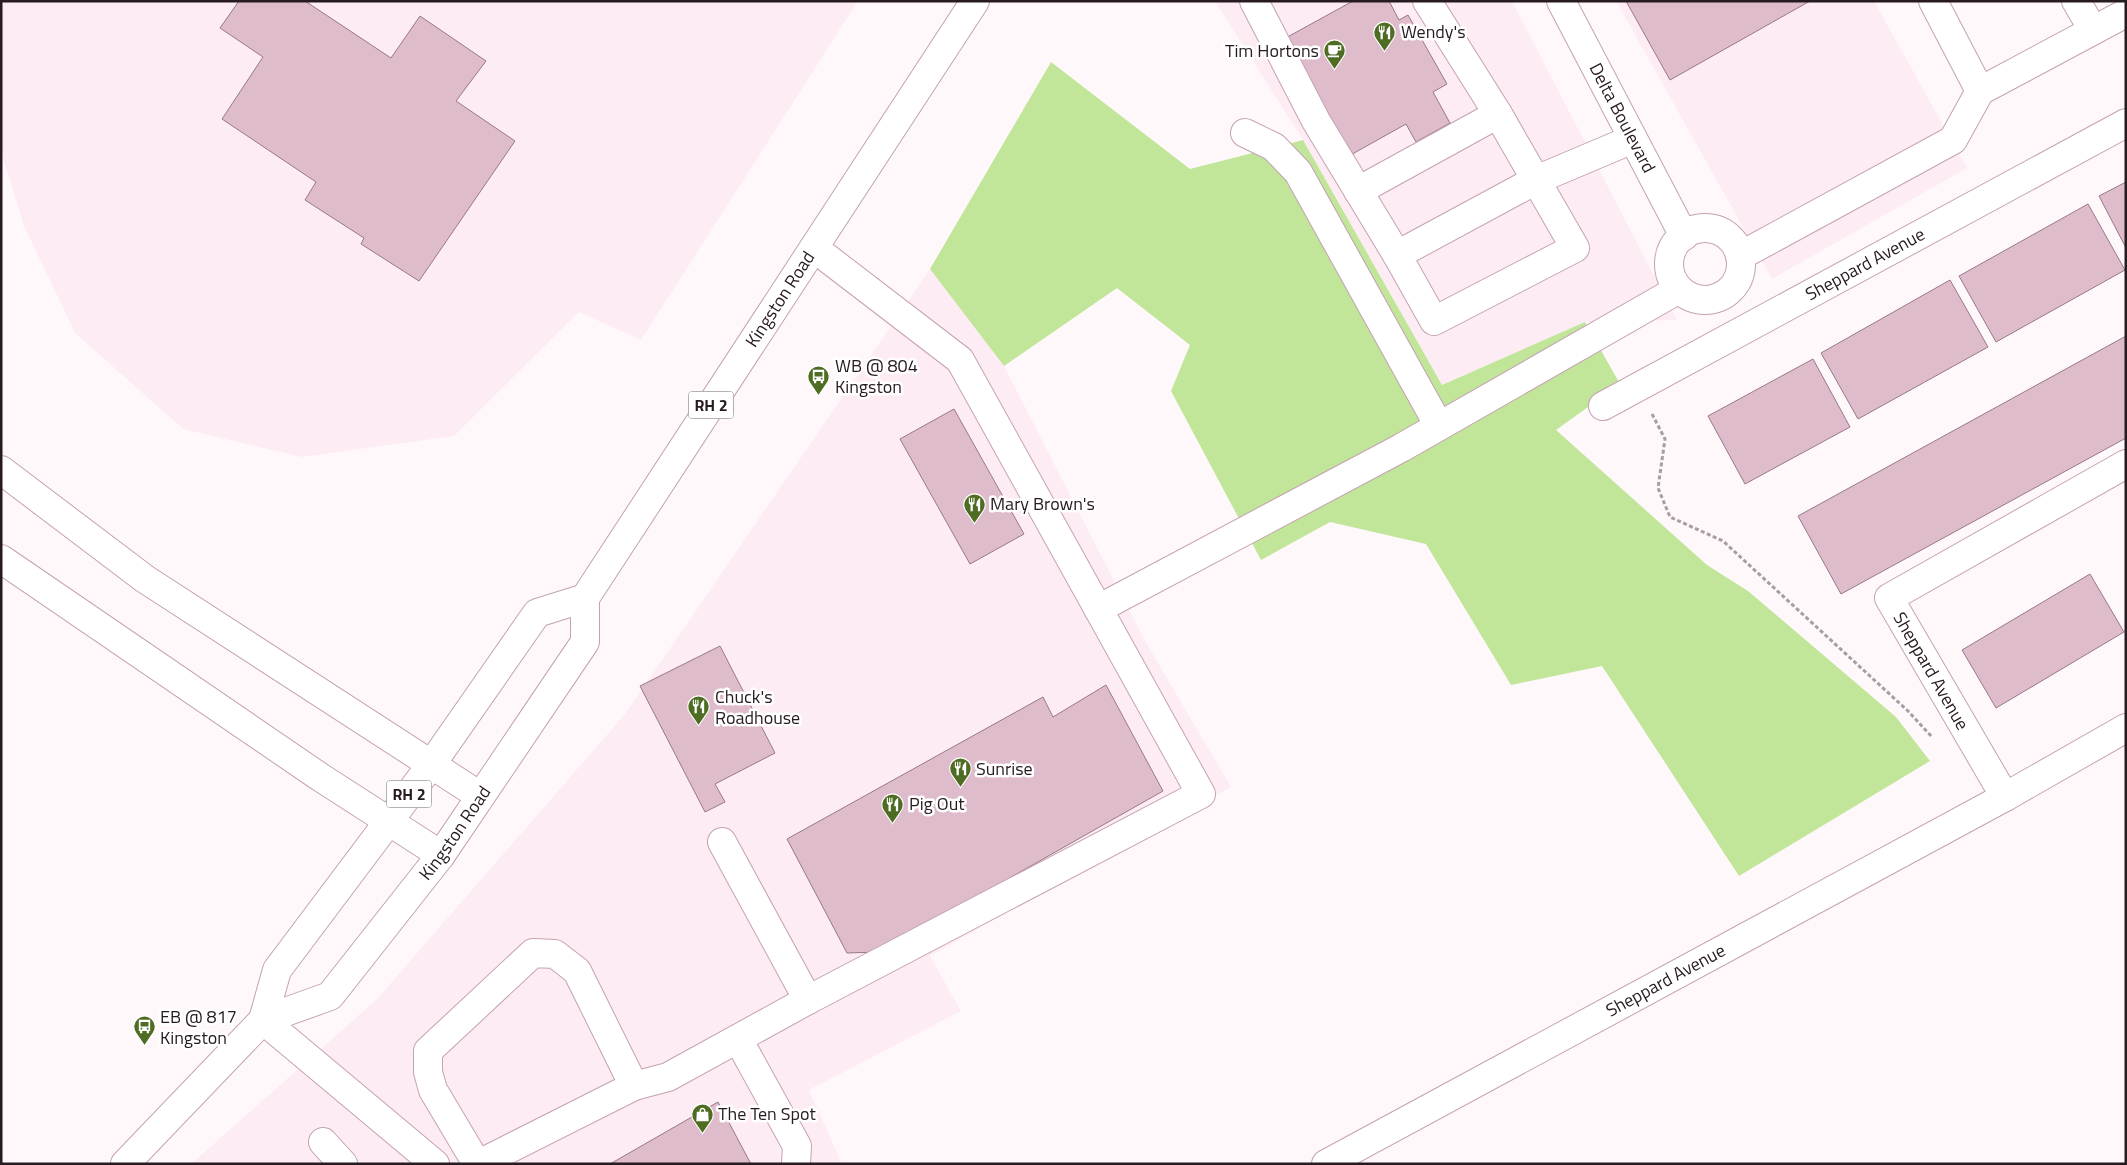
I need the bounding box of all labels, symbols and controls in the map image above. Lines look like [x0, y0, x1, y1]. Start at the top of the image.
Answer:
place label: Wendy's [1401, 18, 1466, 45]
restaurant icon: Wendy's [1373, 20, 1397, 51]
place label: Tim Hortons [1225, 37, 1319, 64]
cafe icon: Tim Hortons [1323, 39, 1347, 70]
street label: Delta Boulevard [1583, 58, 1663, 177]
street label: Sheppard Avenue [1800, 220, 1929, 307]
street label: Kingston Road [738, 246, 821, 352]
place label: WB @ 804 Kingston [835, 352, 918, 400]
bus stop icon: WB @ 804 Kingston [807, 364, 831, 395]
road number: RH 2 [688, 392, 734, 418]
place label: Mary Brown's [990, 490, 1095, 517]
restaurant icon: Mary Brown's [962, 492, 986, 523]
street label: Sheppard Avenue [1887, 607, 1976, 735]
place label: Chuck's Roadhouse [715, 683, 800, 731]
restaurant icon: Chuck's Roadhouse [687, 695, 711, 726]
place label: Sunrise [976, 755, 1033, 782]
restaurant icon: Sunrise [948, 757, 972, 788]
street label: Kingston Road [412, 780, 497, 886]
road number: RH 2 [386, 781, 432, 808]
place label: Pig Out [909, 790, 965, 817]
restaurant icon: Pig Out [881, 792, 905, 823]
street label: Sheppard Avenue [1601, 937, 1730, 1023]
place label: EB @ 817 Kingston [160, 1003, 237, 1051]
bus stop icon: EB @ 817 Kingston [132, 1015, 156, 1046]
place label: The Ten Spot [718, 1100, 816, 1127]
shop icon: The Ten Spot [690, 1102, 714, 1133]

